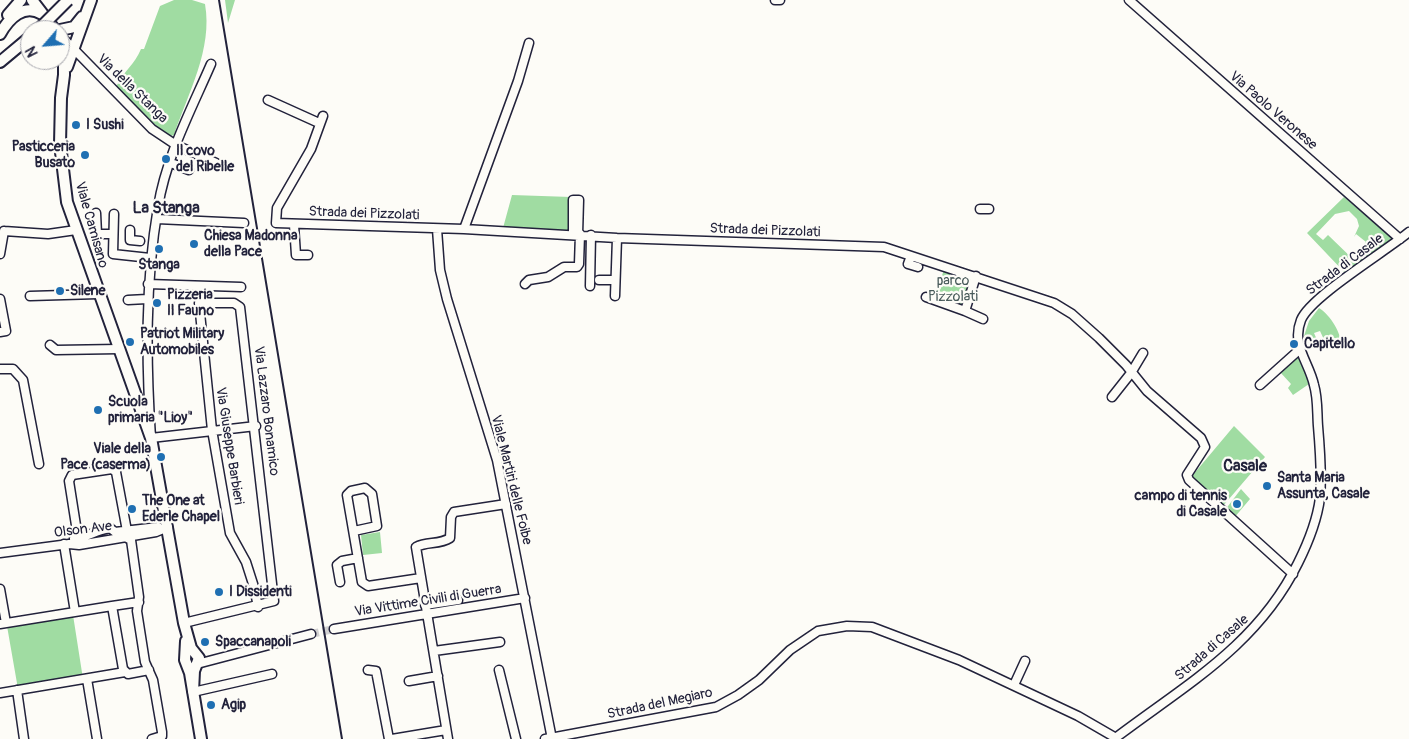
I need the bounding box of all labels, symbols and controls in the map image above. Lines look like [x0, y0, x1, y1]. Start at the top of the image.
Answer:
north arrow [20, 20, 70, 70]
text: N [22, 44, 42, 60]
street label: Via della Stanga [93, 51, 171, 127]
street label: Via Paolo Veronese [1226, 68, 1320, 154]
place label: I Sushi [86, 117, 124, 133]
marker: I Sushi [70, 119, 82, 131]
place label: Pasticceria Busato [12, 139, 75, 172]
place label: Il covo del Ribelle [176, 143, 234, 176]
marker: Pasticceria Busato [79, 149, 91, 161]
marker: Il covo del Ribelle [160, 153, 172, 165]
street label: Viale Camisano [71, 180, 111, 270]
district label: La Stanga [132, 199, 200, 219]
street label: Strada dei Pizzolati [308, 204, 420, 224]
street label: Strada dei Pizzolati [709, 221, 821, 241]
place label: Chiesa Madonna della Pace [204, 228, 297, 260]
street label: Strada di Casale [1303, 231, 1387, 299]
marker: Chiesa Madonna della Pace [188, 238, 200, 250]
marker: Stanga [153, 243, 165, 255]
place label: Stanga [138, 257, 180, 273]
park label: parco Pizzolati [928, 273, 978, 306]
place label: Silene [70, 283, 105, 299]
marker: Silene [54, 285, 66, 297]
place label: Pizzeria Il Fauno [167, 287, 214, 320]
marker: Pizzeria Il Fauno [151, 297, 163, 309]
place label: Patriot Military Automobiles [140, 326, 224, 358]
marker: Patriot Military Automobiles [124, 336, 136, 348]
place label: Capitello [1304, 336, 1355, 352]
marker: Capitello [1288, 338, 1300, 350]
street label: Via Lazzaro Bonamico [250, 345, 282, 477]
street label: Via Giuseppe Barbieri [211, 386, 247, 506]
place label: Scuola primaria "Lioy" [108, 394, 193, 427]
marker: Scuola primaria "Lioy" [92, 404, 104, 416]
street label: Viale Martiri delle Foibe [487, 413, 535, 547]
place label: Viale della Pace (caserma) [60, 441, 151, 474]
marker: Viale della Pace (caserma) [155, 451, 167, 463]
district label: Casale [1223, 457, 1267, 477]
place label: Santa Maria Assunta, Casale [1277, 470, 1370, 502]
marker: Santa Maria Assunta, Casale [1261, 480, 1273, 492]
place label: campo di tennis di Casale [1135, 488, 1227, 520]
place label: The One at Ederle Chapel [142, 493, 220, 526]
marker: campo di tennis di Casale [1231, 498, 1243, 510]
marker: The One at Ederle Chapel [126, 503, 138, 515]
street label: Olson Ave [53, 518, 113, 542]
street label: Via Vittime Civili di Guerra [353, 581, 503, 621]
place label: I Dissidenti [229, 584, 292, 600]
marker: I Dissidenti [213, 586, 225, 598]
street label: Strada di Casale [1172, 611, 1252, 685]
place label: Spaccanapoli [215, 634, 291, 650]
marker: Spaccanapoli [199, 636, 211, 648]
street label: Strada del Megiaro [606, 685, 714, 723]
place label: Agip [221, 697, 246, 713]
marker: Agip [205, 699, 217, 711]

